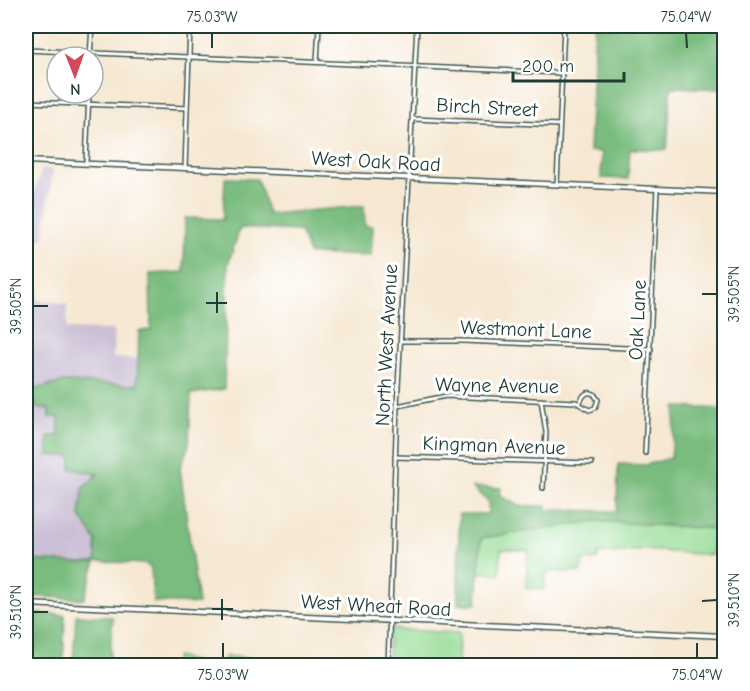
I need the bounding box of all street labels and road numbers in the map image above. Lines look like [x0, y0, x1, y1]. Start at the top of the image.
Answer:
street label: Birch Street [436, 93, 539, 122]
street label: West Oak Road [311, 147, 441, 176]
street label: North West Avenue [371, 263, 402, 427]
street label: Oak Lane [624, 279, 651, 361]
street label: Westmont Lane [460, 316, 592, 343]
street label: Wayne Avenue [435, 373, 559, 398]
street label: Kingman Avenue [422, 432, 566, 459]
street label: West Wheat Road [300, 590, 452, 621]

